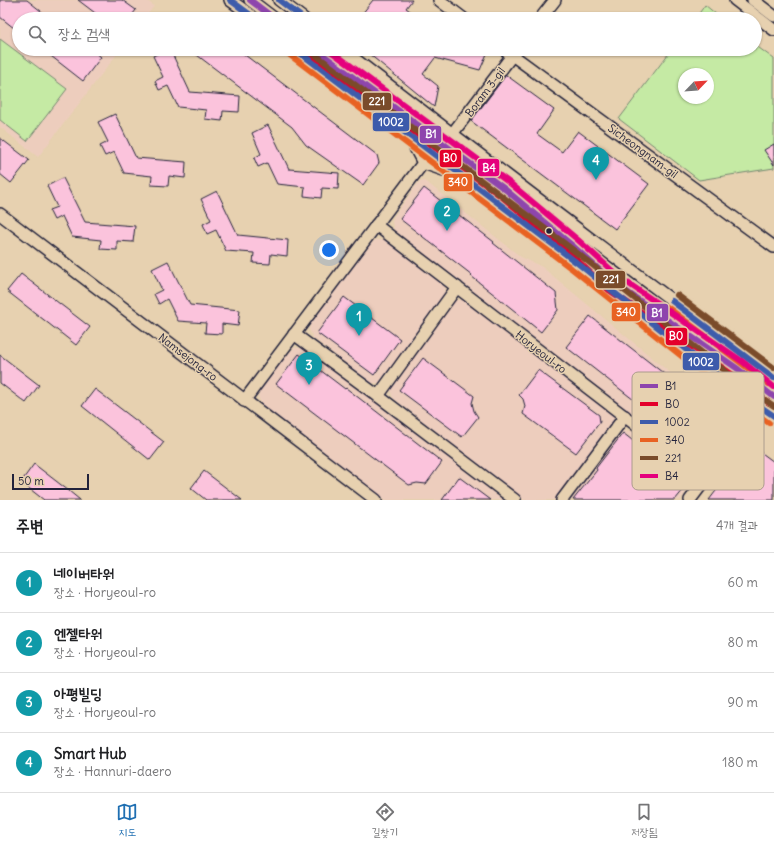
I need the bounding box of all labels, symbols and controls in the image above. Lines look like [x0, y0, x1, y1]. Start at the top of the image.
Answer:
search box [12, 12, 762, 56]
icon: search [26, 23, 48, 45]
text: 장소 검색 [58, 24, 110, 43]
street label: Boram 3-gil [462, 64, 508, 120]
north arrow [678, 68, 714, 104]
line badge: 221 [362, 92, 392, 111]
text: 221 [369, 94, 385, 108]
line badge: 1002 [372, 112, 410, 132]
text: 1002 [379, 115, 403, 129]
street label: Sicheongnam-gil [605, 121, 681, 181]
line badge: B1 [419, 125, 442, 144]
text: B1 [425, 127, 437, 141]
pin: 4 [583, 147, 609, 180]
line badge: B0 [439, 149, 462, 168]
text: B0 [443, 151, 457, 165]
line badge: B4 [477, 158, 500, 177]
text: B4 [482, 161, 496, 175]
line badge: 340 [443, 173, 473, 192]
text: 340 [448, 175, 468, 189]
pin: 2 [434, 198, 460, 231]
unlabelled marker [544, 226, 554, 236]
your location [319, 240, 339, 260]
line badge: 221 [595, 270, 626, 289]
text: 221 [603, 272, 619, 286]
line badge: 340 [611, 302, 641, 322]
pin: 1 [346, 303, 372, 336]
line badge: B1 [646, 303, 669, 322]
text: 340 [616, 305, 636, 319]
text: B1 [651, 306, 663, 320]
line badge: B0 [665, 327, 688, 346]
street label: Horyeoul-ro [513, 328, 569, 376]
text: B0 [669, 329, 683, 343]
street label: Namsejong-ro [156, 330, 220, 384]
pin: 3 [296, 352, 322, 385]
line badge: 1002 [682, 352, 720, 371]
text: 1002 [689, 355, 713, 369]
legend [632, 372, 764, 490]
text: B1 [665, 379, 676, 393]
text: B0 [665, 397, 679, 411]
text: 1002 [665, 415, 690, 429]
text: 340 [665, 433, 685, 447]
text: 221 [665, 451, 681, 465]
text: B4 [665, 469, 679, 483]
scale bar [12, 472, 89, 491]
text: 50 m [18, 474, 44, 488]
text: 주변 [16, 515, 43, 537]
text: 4개 결과 [716, 517, 758, 534]
text: 네이버타워 [54, 564, 114, 583]
text: 1 [26, 574, 32, 591]
text: 60 m [727, 574, 758, 591]
text: 장소 · Horyeoul-ro [54, 584, 156, 601]
text: 엔젤타워 [54, 624, 102, 643]
text: 2 [25, 634, 33, 651]
text: 80 m [727, 634, 758, 651]
text: 장소 · Horyeoul-ro [54, 644, 156, 661]
text: 아평빌딩 [54, 684, 102, 703]
text: 3 [25, 694, 33, 711]
text: 90 m [727, 694, 758, 711]
text: 장소 · Horyeoul-ro [54, 704, 156, 721]
text: Smart Hub [54, 744, 127, 763]
text: 4 [25, 754, 33, 771]
text: 180 m [722, 754, 758, 771]
text: 장소 · Hannuri-daero [54, 763, 172, 780]
tab: 지도 [116, 801, 138, 840]
tab: 길찾기 [371, 801, 398, 840]
tab: 저장됨 [631, 801, 658, 840]

